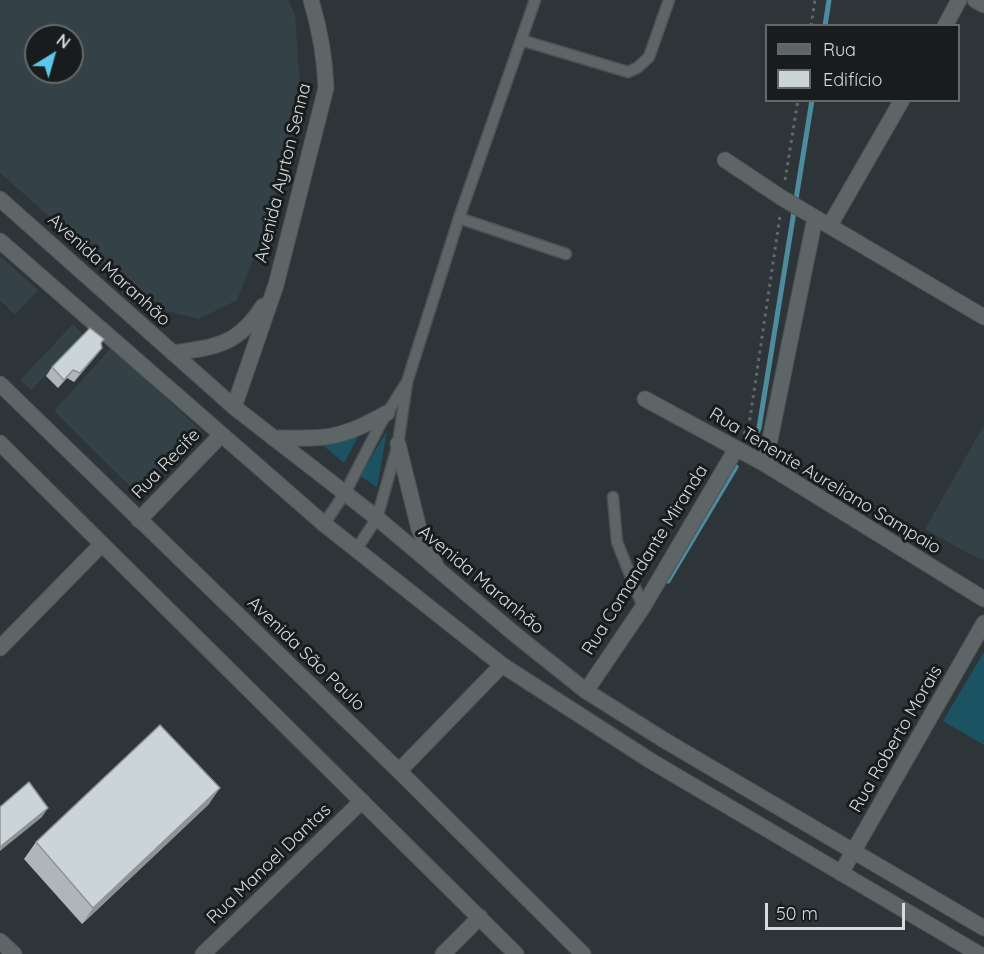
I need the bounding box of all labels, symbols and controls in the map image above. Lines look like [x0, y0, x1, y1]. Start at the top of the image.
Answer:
north arrow [24, 24, 84, 84]
legend [765, 24, 960, 102]
text: N [53, 30, 74, 53]
text: Rua [823, 38, 856, 61]
text: Edifício [823, 68, 882, 91]
street label: Avenida Ayrton Senna [250, 81, 316, 265]
street label: Avenida Maranhão [43, 209, 175, 331]
street label: Rua Tenente Aureliano Sampaio [705, 403, 945, 559]
street label: Rua Recife [127, 424, 205, 504]
street label: Rua Comandante Miranda [577, 461, 713, 659]
street label: Avenida Maranhão [414, 521, 548, 639]
street label: Avenida São Paulo [243, 592, 369, 716]
street label: Rua Roberto Morais [845, 662, 947, 816]
street label: Rua Manoel Dantas [203, 799, 335, 929]
scale bar [768, 891, 908, 929]
text: 50 m [776, 902, 818, 925]

